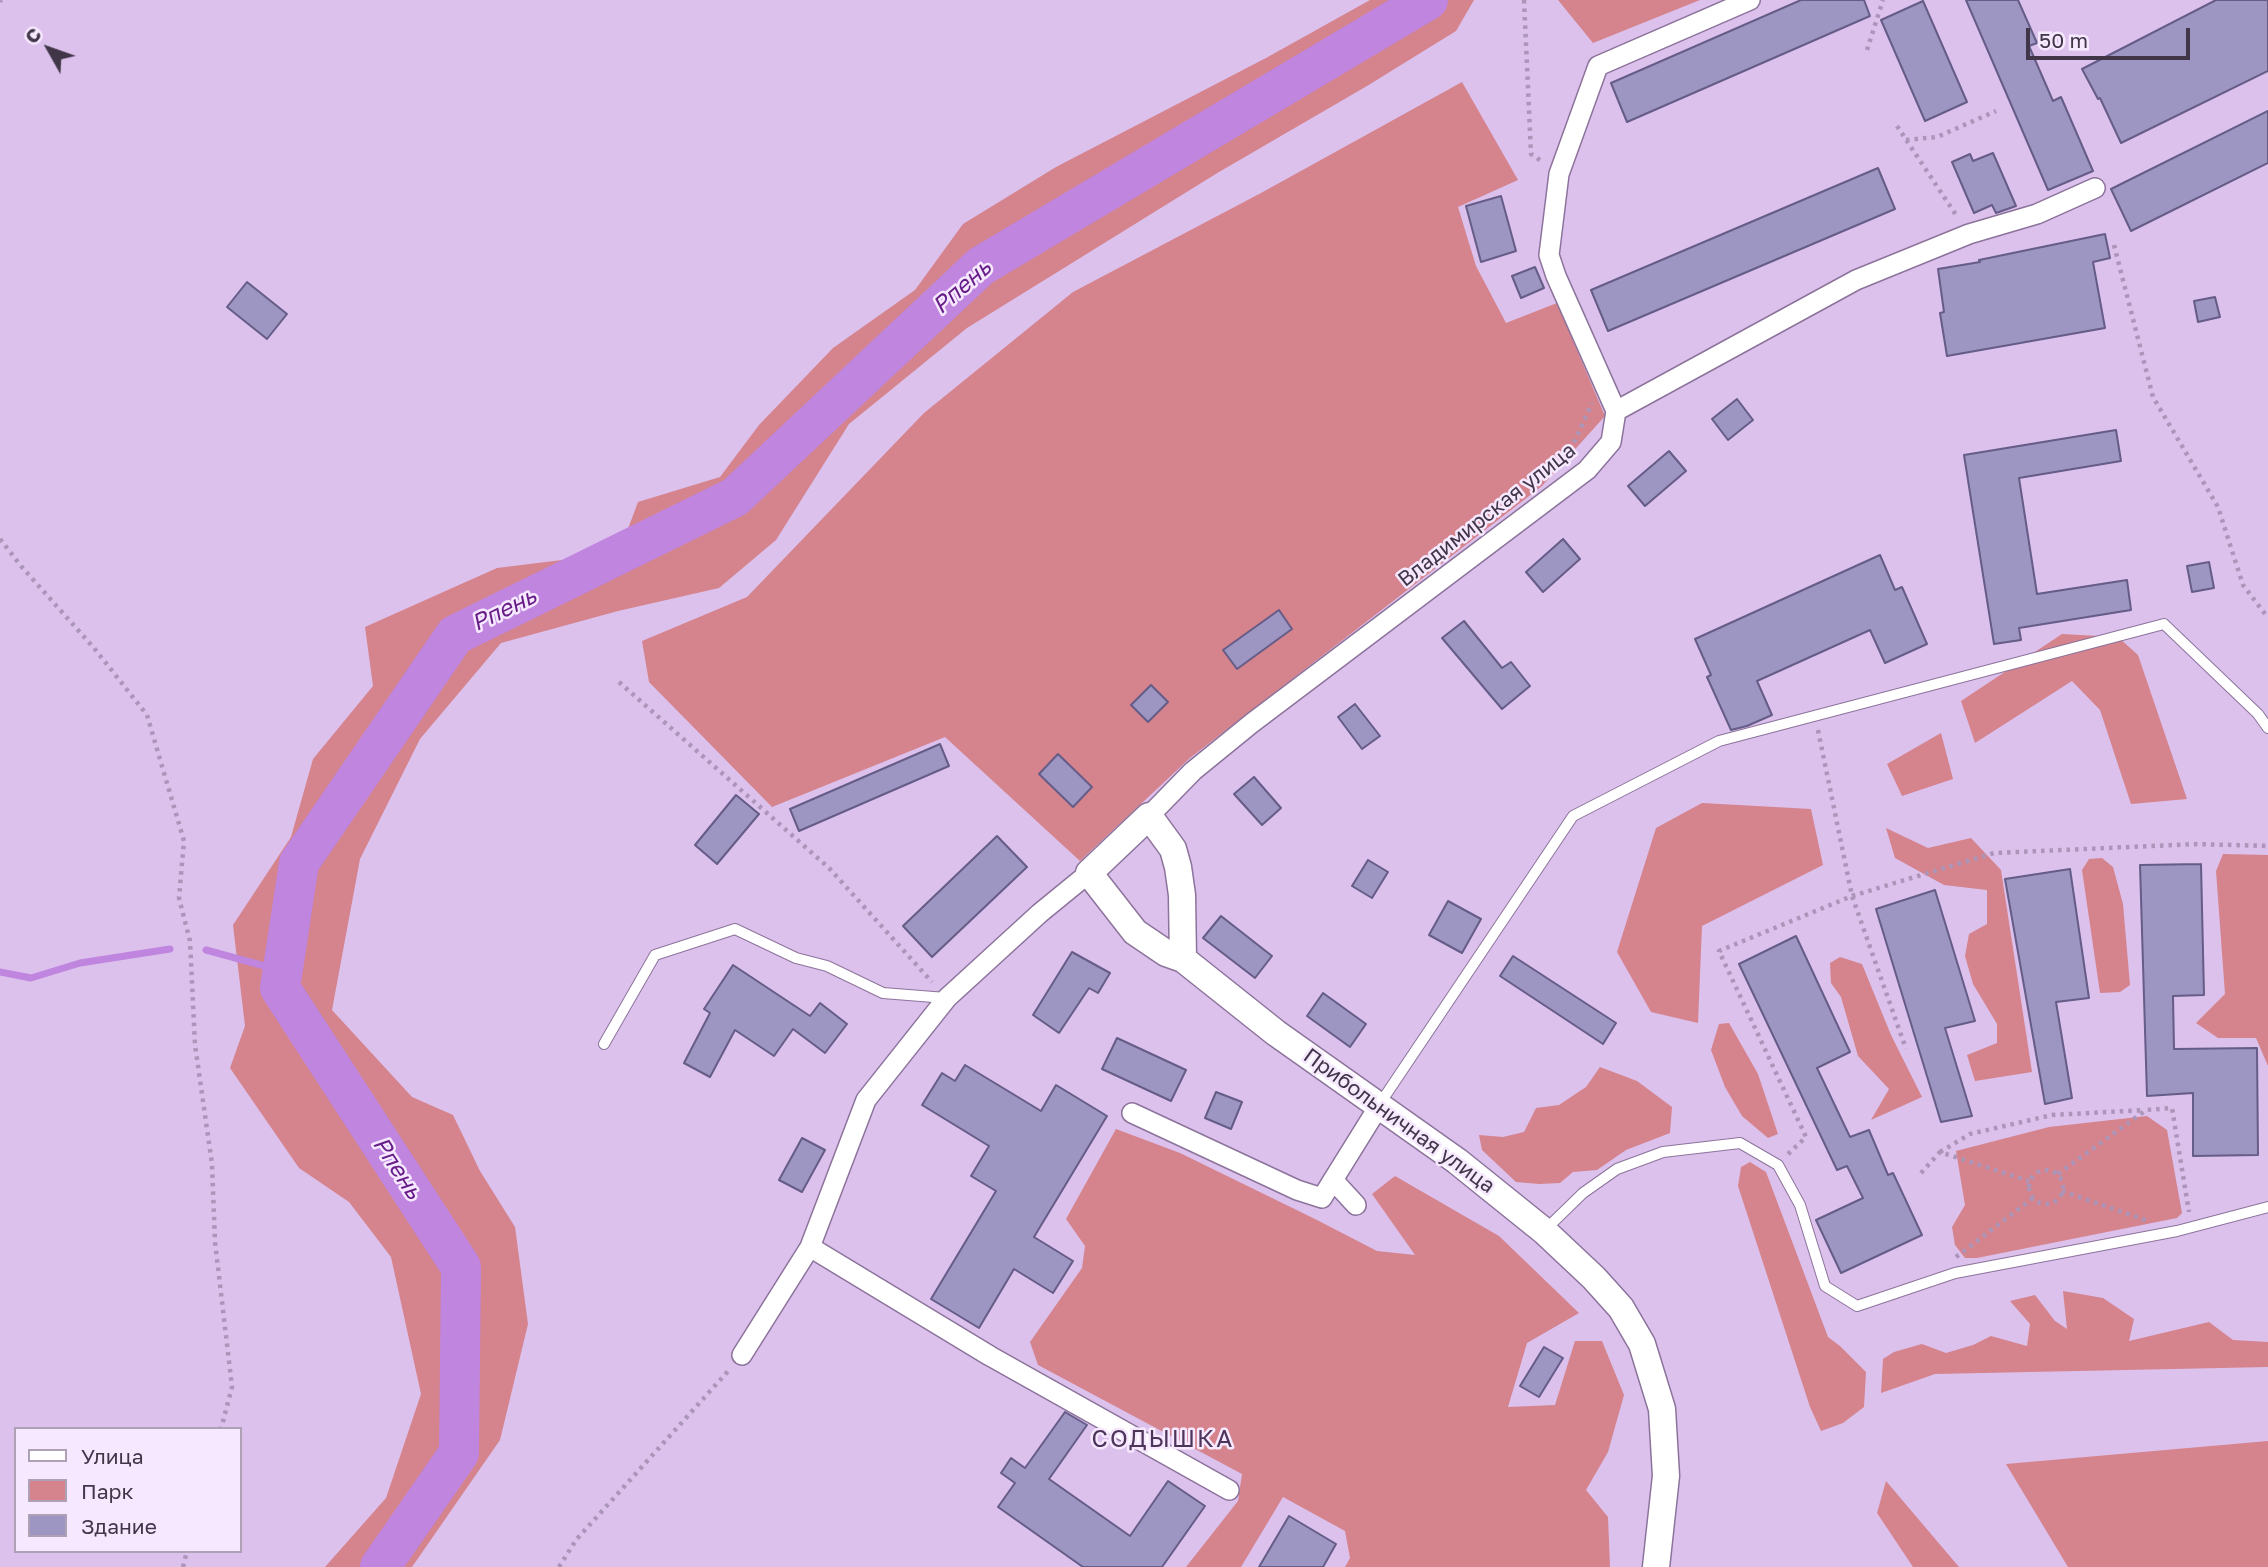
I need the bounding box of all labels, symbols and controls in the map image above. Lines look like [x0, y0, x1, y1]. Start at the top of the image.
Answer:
north arrow [14, 14, 84, 84]
scale bar [2030, 14, 2194, 58]
text: С [19, 23, 46, 48]
text: 50 m [2039, 27, 2088, 53]
water label: Рпень [927, 254, 997, 320]
street label: Владимирская улица [1393, 438, 1581, 592]
water label: Рпень [467, 583, 541, 637]
street label: Прибольничная улица [1298, 1043, 1500, 1199]
water label: Рпень [367, 1132, 427, 1204]
district label: СОДЫШКА [1092, 1425, 1234, 1453]
legend [14, 1427, 242, 1553]
text: Улица [81, 1443, 144, 1469]
text: Парк [81, 1478, 134, 1504]
text: Здание [81, 1513, 157, 1539]

